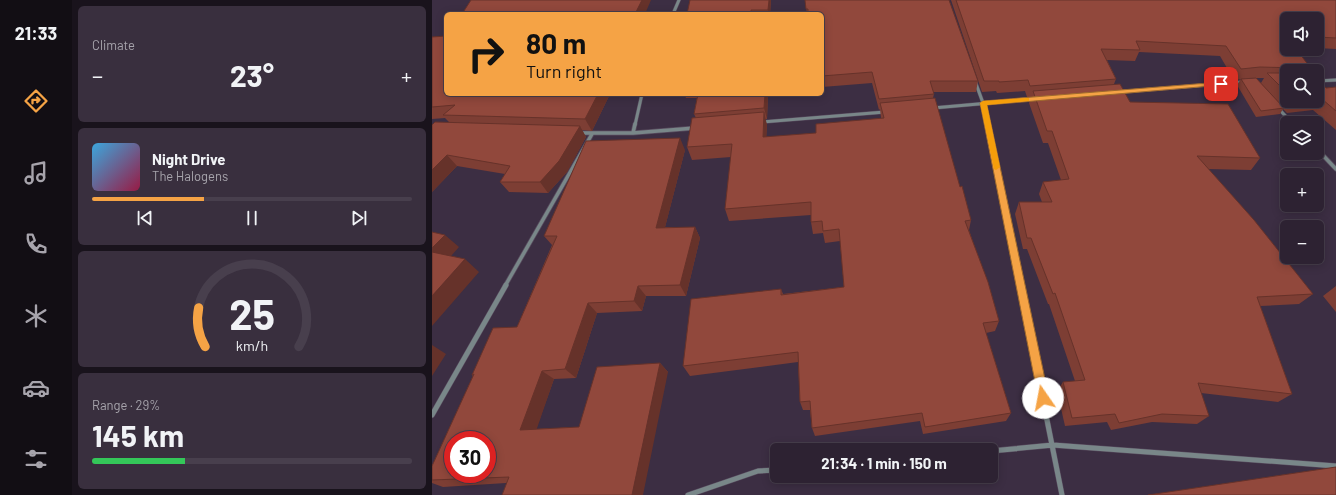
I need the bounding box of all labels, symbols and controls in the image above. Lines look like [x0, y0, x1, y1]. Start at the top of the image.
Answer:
map controls [1280, 12, 1324, 264]
button: sound [1280, 12, 1324, 56]
text: 21:33 [15, 22, 57, 44]
text: 80 m [526, 26, 586, 60]
icon: right [460, 28, 512, 80]
text: Climate [92, 37, 135, 53]
text: 23° [230, 57, 274, 93]
text: Turn right [526, 60, 602, 82]
text: − [92, 62, 103, 88]
text: + [401, 62, 412, 88]
button: search [1280, 64, 1324, 108]
pin [1204, 67, 1238, 101]
icon: arrive [1210, 73, 1232, 95]
icon: directions [22, 87, 50, 115]
button: layers [1280, 116, 1324, 160]
text: Night Drive [152, 150, 225, 168]
icon: music [22, 159, 50, 187]
text: The Halogens [152, 168, 228, 184]
button: + [1280, 168, 1324, 212]
icon: previous [134, 207, 156, 229]
icon: pause [241, 207, 263, 229]
icon: next [348, 207, 370, 229]
button: − [1280, 220, 1324, 264]
icon: phone [22, 230, 50, 258]
text: 25 [229, 287, 275, 337]
icon: climate [22, 302, 50, 330]
text: km/h [236, 336, 268, 353]
icon: car [22, 374, 50, 402]
position arrow [1022, 377, 1064, 419]
text: Range · 29% [92, 397, 160, 413]
text: 145 km [92, 417, 184, 453]
speed limit sign: 30 [444, 431, 496, 483]
icon: filters [22, 445, 50, 473]
text: 21:34 · 1 min · 150 m [821, 454, 947, 472]

